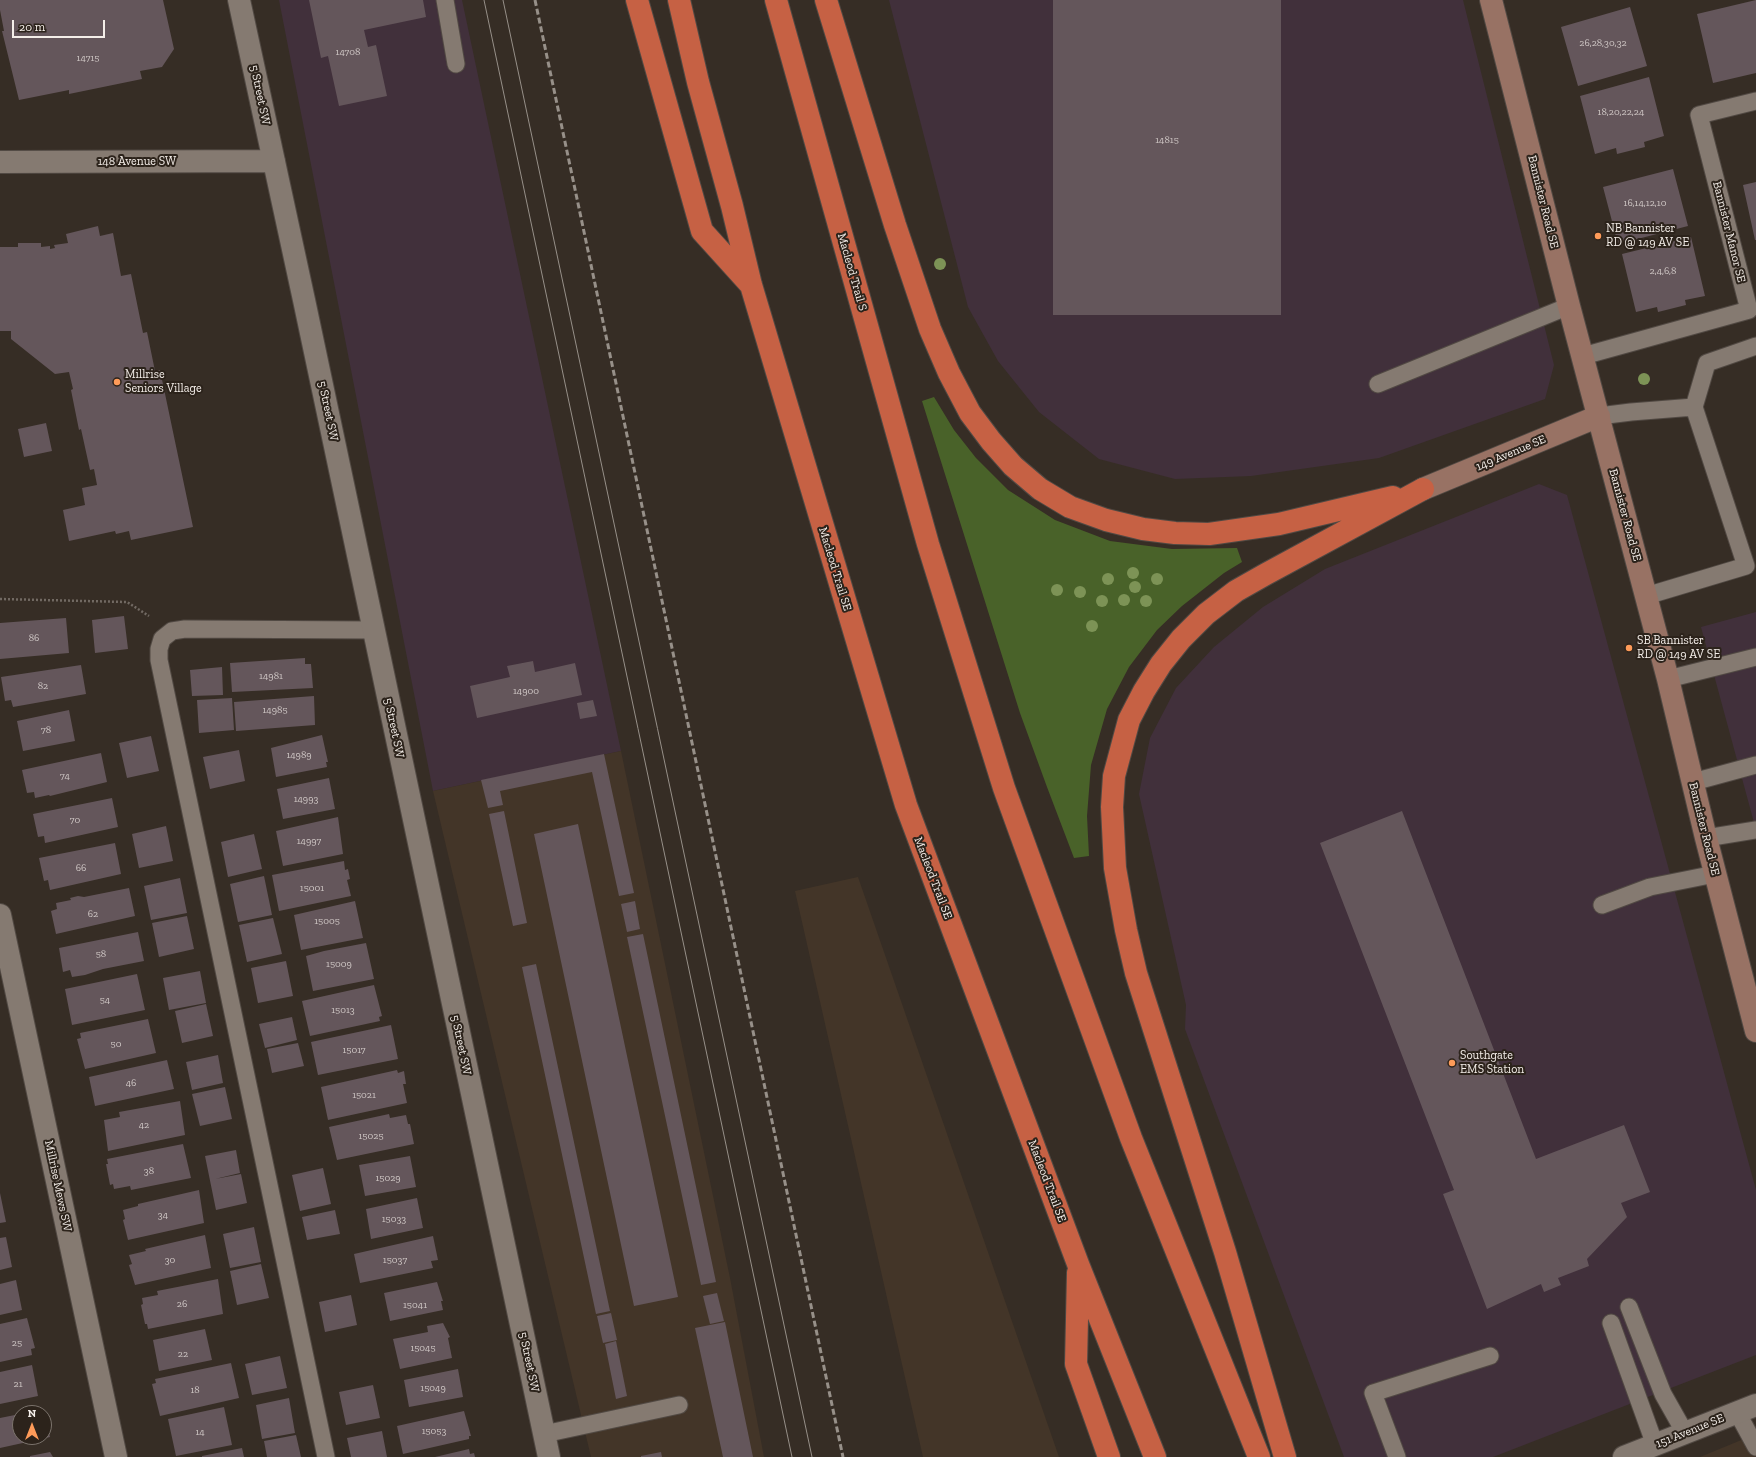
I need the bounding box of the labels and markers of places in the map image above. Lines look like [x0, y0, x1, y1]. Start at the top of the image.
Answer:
place label: NB Bannister RD @ 149 AV SE [1606, 222, 1689, 250]
marker: NB Bannister RD @ 149 AV SE [1593, 231, 1603, 241]
place label: Millrise Seniors Village [125, 368, 202, 396]
marker: Millrise Seniors Village [112, 377, 122, 387]
place label: SB Bannister RD @ 149 AV SE [1637, 634, 1720, 662]
marker: SB Bannister RD @ 149 AV SE [1624, 643, 1634, 653]
place label: Southgate EMS Station [1460, 1049, 1524, 1077]
marker: Southgate EMS Station [1447, 1058, 1457, 1068]

